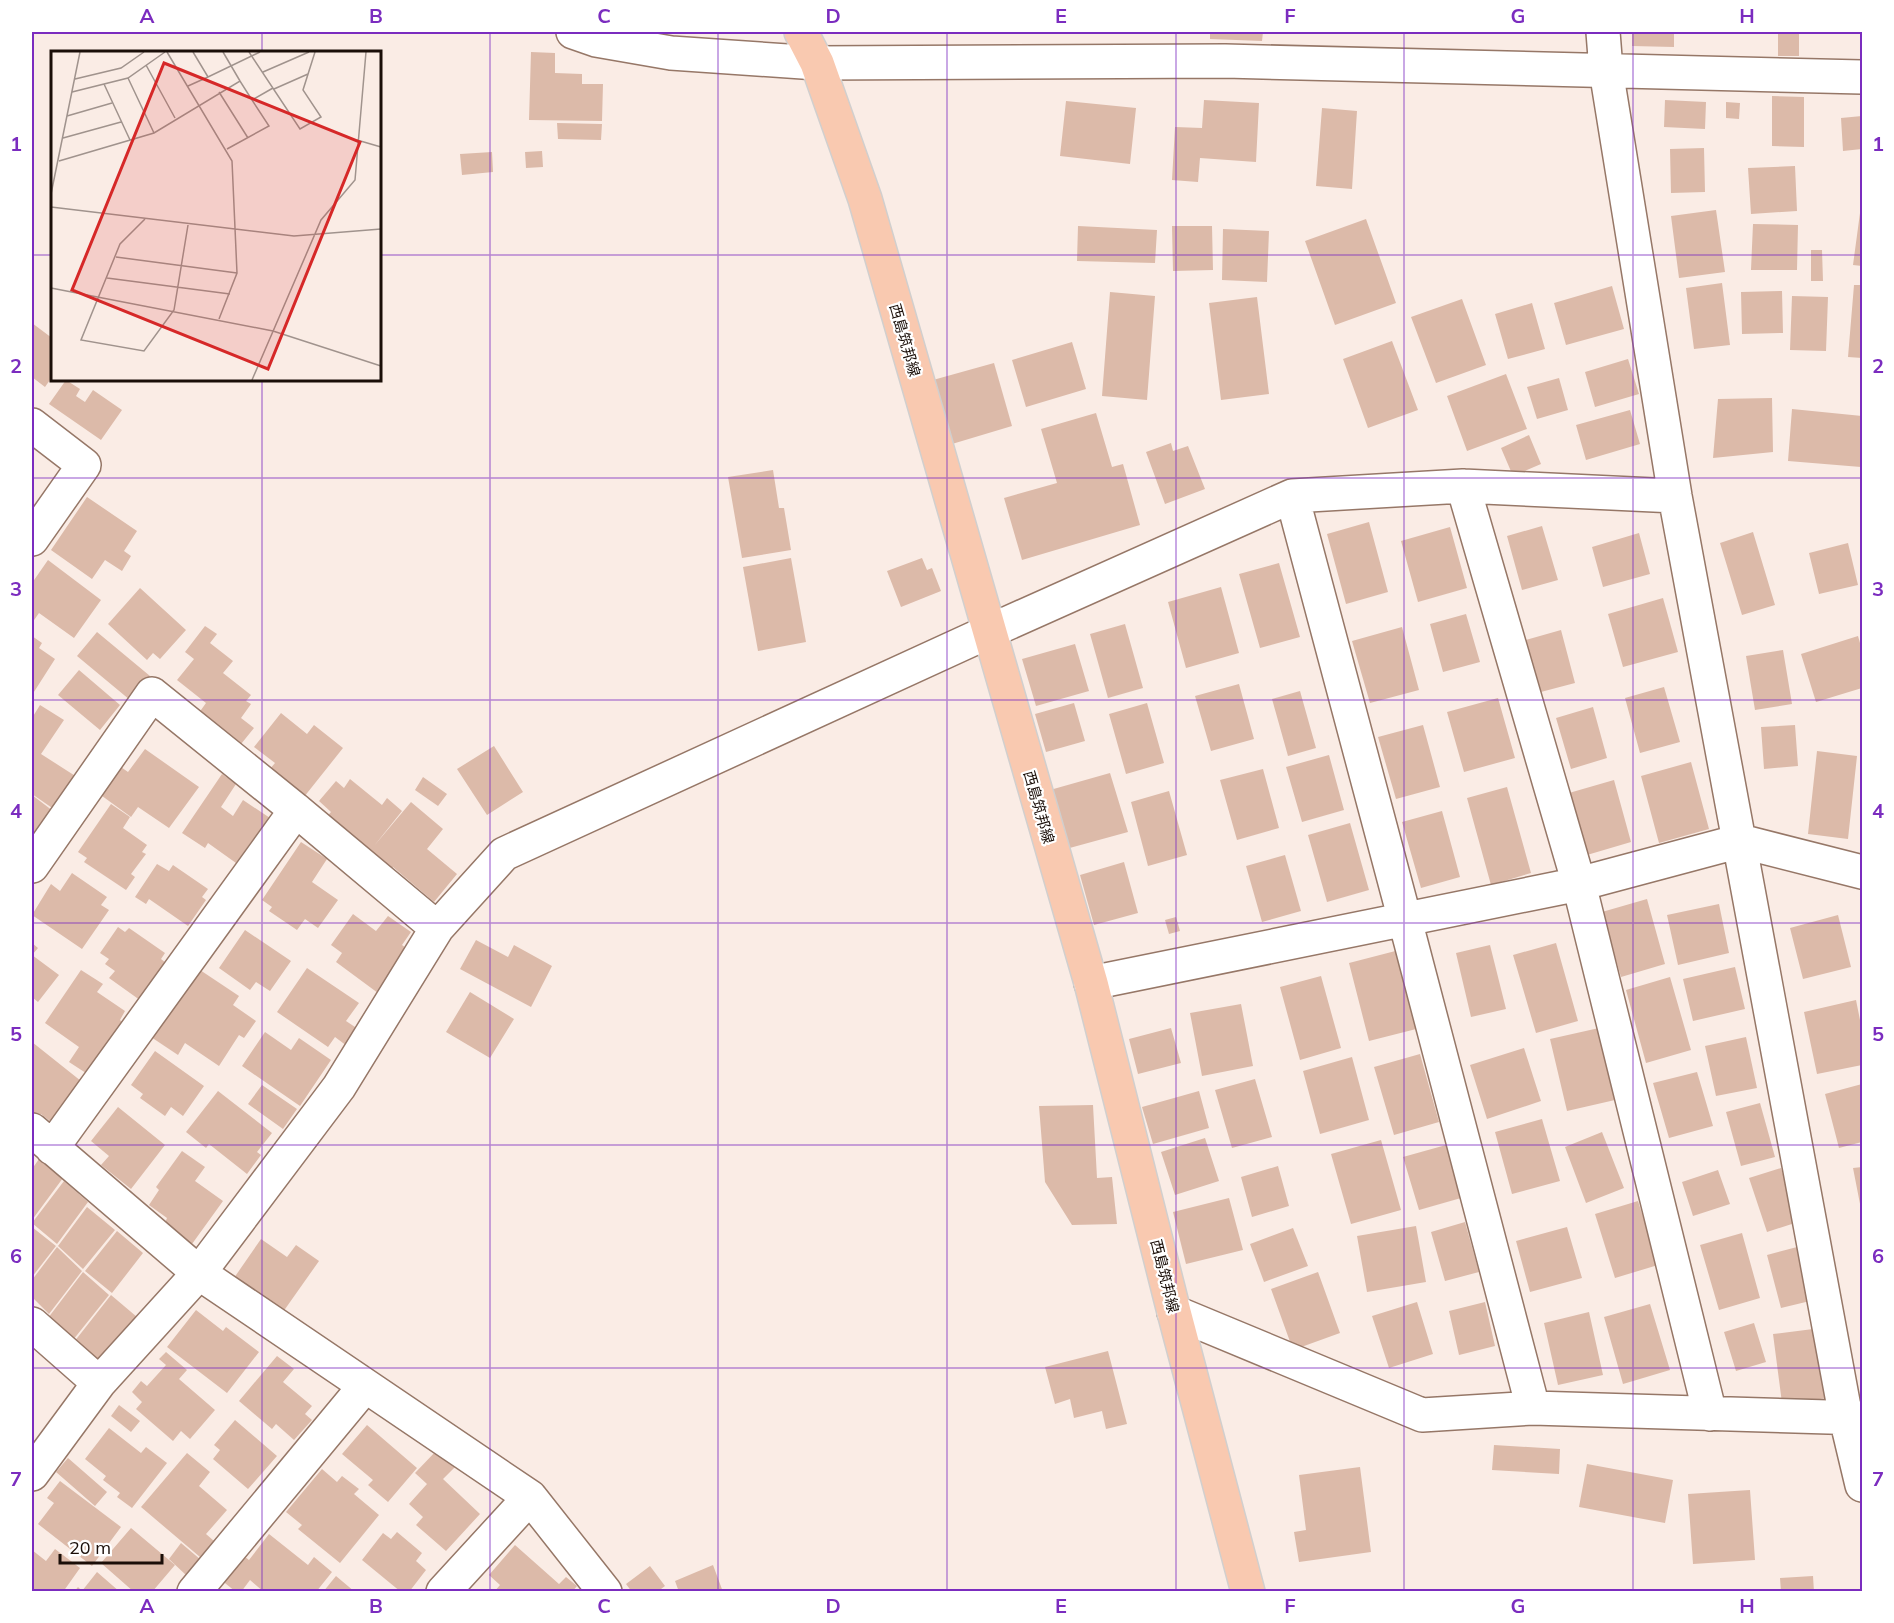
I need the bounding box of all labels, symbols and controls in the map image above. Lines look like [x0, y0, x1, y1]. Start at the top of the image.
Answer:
text: A [140, 3, 155, 28]
text: B [369, 3, 383, 28]
text: C [597, 3, 611, 28]
text: D [825, 3, 841, 28]
text: E [1055, 3, 1067, 28]
text: F [1284, 3, 1296, 28]
text: G [1511, 3, 1525, 28]
text: H [1739, 3, 1755, 28]
inset map [51, 51, 381, 381]
text: 1 [10, 131, 22, 156]
text: 1 [1872, 131, 1884, 156]
street label: 西島筑邦線 [886, 301, 924, 379]
text: 2 [10, 353, 22, 378]
text: 2 [1872, 353, 1884, 378]
text: 3 [10, 576, 22, 601]
text: 3 [1872, 576, 1884, 601]
street label: 西島筑邦線 [1020, 768, 1058, 846]
text: 4 [10, 798, 22, 823]
text: 4 [1872, 798, 1884, 823]
text: 5 [10, 1021, 22, 1046]
text: 5 [1872, 1021, 1884, 1046]
street label: 西島筑邦線 [1147, 1237, 1183, 1315]
text: 6 [10, 1243, 22, 1268]
text: 6 [1872, 1243, 1884, 1268]
text: 7 [10, 1466, 22, 1491]
text: 7 [1872, 1466, 1884, 1491]
scale bar [60, 1527, 162, 1565]
text: 20 m [69, 1536, 111, 1559]
text: A [140, 1593, 155, 1618]
text: B [369, 1593, 383, 1618]
text: C [597, 1593, 611, 1618]
text: D [825, 1593, 841, 1618]
text: E [1055, 1593, 1067, 1618]
text: F [1284, 1593, 1296, 1618]
text: G [1511, 1593, 1525, 1618]
text: H [1739, 1593, 1755, 1618]

